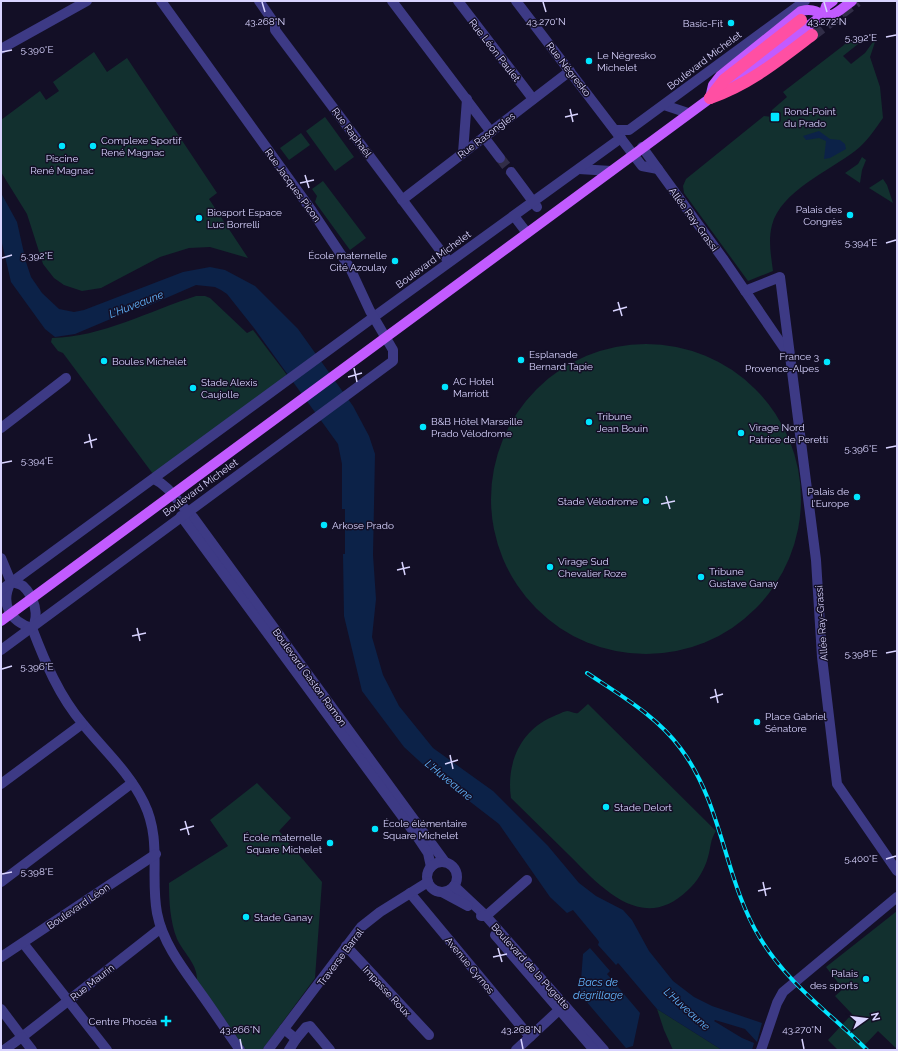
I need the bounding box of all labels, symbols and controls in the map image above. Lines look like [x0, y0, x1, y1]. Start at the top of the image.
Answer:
text: 43.268°N [245, 16, 285, 27]
text: 43.270°N [526, 16, 566, 27]
text: 43.272°N [808, 16, 846, 27]
street label: Rue Léon Paulet [467, 17, 523, 84]
place label: Basic-Fit [683, 18, 724, 29]
marker: Basic-Fit [726, 18, 736, 28]
street label: Boulevard Michelet [665, 29, 744, 92]
text: 5.392°E [845, 32, 877, 43]
street label: Rue Négresko [544, 40, 593, 99]
text: 5.390°E [20, 44, 54, 55]
place label: Le Négresko Michelet [597, 50, 656, 73]
marker: Le Négresko Michelet [584, 56, 594, 66]
street label: Rue Raphaël [330, 106, 374, 159]
place label: Rond-Point du Prado [784, 106, 837, 129]
street label: Rue Rasongles [455, 110, 517, 161]
marker: Rond-Point du Prado [769, 111, 781, 123]
place label: Complexe Sportif René Magnac [101, 135, 182, 158]
marker: Piscine René Magnac [57, 141, 67, 151]
marker: Complexe Sportif René Magnac [88, 141, 98, 151]
street label: Rue Jacques Picon [263, 147, 323, 224]
place label: Piscine René Magnac [30, 153, 94, 176]
street label: Allée Ray-Grassi [667, 185, 720, 253]
place label: Palais des Congrès [796, 204, 842, 227]
place label: Biosport Espace Luc Borrelli [207, 207, 282, 230]
marker: Palais des Congrès [845, 210, 855, 220]
marker: Biosport Espace Luc Borrelli [194, 213, 204, 223]
street label: Boulevard Michelet [394, 228, 473, 290]
text: 5.394°E [845, 237, 877, 248]
text: 5.392°E [21, 250, 53, 261]
place label: École maternelle Cité Azoulay [308, 250, 388, 273]
marker: École maternelle Cité Azoulay [390, 256, 400, 266]
water label: L'Huveaune [107, 288, 165, 321]
place label: Esplanade Bernard Tapie [529, 349, 593, 372]
place label: France 3 Provence-Alpes [745, 351, 819, 374]
marker: Esplanade Bernard Tapie [516, 355, 526, 365]
marker: Boules Michelet [99, 356, 109, 366]
place label: Boules Michelet [112, 356, 187, 367]
marker: France 3 Provence-Alpes [822, 357, 832, 367]
place label: AC Hotel Marriott [453, 376, 494, 399]
place label: Stade Alexis Caujolle [201, 377, 257, 400]
marker: AC Hotel Marriott [440, 382, 450, 392]
marker: Stade Alexis Caujolle [188, 383, 198, 393]
place label: Tribune Jean Bouin [597, 411, 648, 434]
place label: B&B Hôtel Marseille Prado Vélodrome [431, 416, 523, 439]
marker: Tribune Jean Bouin [584, 417, 594, 427]
marker: B&B Hôtel Marseille Prado Vélodrome [418, 422, 428, 432]
place label: Virage Nord Patrice de Peretti [749, 422, 828, 445]
marker: Virage Nord Patrice de Peretti [736, 428, 746, 438]
text: 5.396°E [844, 443, 878, 454]
text: 5.394°E [21, 455, 53, 466]
street label: Boulevard Michelet [161, 456, 240, 518]
place label: Palais de l'Europe [808, 486, 849, 509]
marker: Palais de l'Europe [852, 492, 862, 502]
place label: Stade Vélodrome [558, 496, 638, 507]
marker: Stade Vélodrome [641, 496, 651, 506]
marker: Arkose Prado [319, 520, 329, 530]
place label: Arkose Prado [332, 520, 394, 531]
place label: Virage Sud Chevalier Roze [558, 556, 627, 579]
marker: Virage Sud Chevalier Roze [545, 562, 555, 572]
place label: Tribune Gustave Ganay [709, 566, 779, 589]
marker: Tribune Gustave Ganay [696, 572, 706, 582]
street label: Allée Ray-Grassi [813, 585, 830, 661]
street label: Boulevard Gaston Ramon [271, 626, 349, 728]
text: 5.398°E [844, 648, 878, 659]
text: 5.396°E [20, 661, 54, 672]
place label: Place Gabriel Sénatore [765, 711, 827, 734]
marker: Place Gabriel Sénatore [752, 717, 762, 727]
water label: L'Huveaune [422, 757, 475, 804]
marker: Stade Delort [601, 802, 611, 812]
place label: Stade Delort [614, 802, 673, 813]
place label: École élémentaire Square Michelet [383, 818, 467, 841]
marker: École élémentaire Square Michelet [370, 824, 380, 834]
place label: École maternelle Square Michelet [243, 832, 323, 855]
marker: École maternelle Square Michelet [325, 838, 335, 848]
text: 5.400°E [844, 853, 878, 864]
text: 5.398°E [20, 866, 54, 877]
street label: Boulevard Léon [45, 881, 112, 931]
marker: Stade Ganay [241, 912, 251, 922]
place label: Stade Ganay [254, 912, 313, 923]
street label: Boulevard de la Pugette [489, 921, 572, 1012]
street label: Traverse Barral [315, 926, 366, 988]
street label: Avenue Cyrnos [443, 935, 496, 996]
street label: Rue Maurin [68, 962, 116, 1003]
street label: Impasse Roux [361, 964, 413, 1019]
place label: Palais des sports [810, 968, 858, 991]
marker: Palais des sports [861, 974, 871, 984]
water label: Bacs de dégrillage [573, 976, 623, 1002]
water label: L'Huveaune [661, 985, 712, 1033]
north arrow [846, 999, 886, 1039]
text: N [868, 1011, 883, 1022]
marker: Centre Phocéa [160, 1015, 172, 1027]
place label: Centre Phocéa [89, 1016, 157, 1027]
text: 43.266°N [220, 1024, 260, 1035]
text: 43.268°N [501, 1024, 541, 1035]
text: 43.270°N [782, 1024, 822, 1035]

